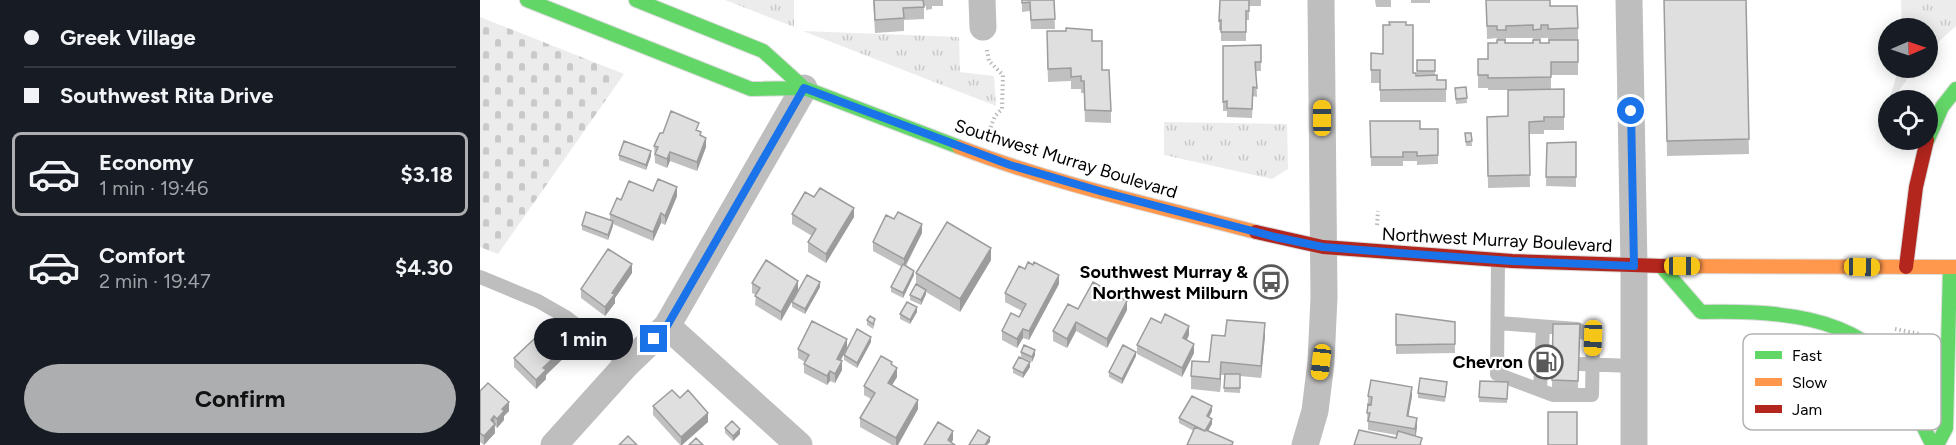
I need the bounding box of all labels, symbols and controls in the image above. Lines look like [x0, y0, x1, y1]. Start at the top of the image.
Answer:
north arrow [1878, 18, 1938, 78]
map controls [1878, 18, 1938, 150]
text: Greek Village [60, 24, 196, 51]
text: Southwest Rita Drive [60, 82, 273, 109]
button: locate [1878, 90, 1938, 150]
route start [1617, 97, 1644, 124]
car [1313, 100, 1331, 136]
street label: Southwest Murray Boulevard [952, 115, 1180, 203]
icon: car [27, 147, 81, 201]
text: Economy [99, 149, 194, 176]
text: $3.18 [400, 161, 453, 188]
text: 1 min · 19:46 [99, 176, 208, 200]
street label: Northwest Murray Boulevard [1381, 223, 1613, 257]
icon: car [27, 240, 81, 294]
text: Comfort [99, 242, 185, 269]
text: $4.30 [395, 254, 453, 281]
car [1664, 257, 1700, 275]
car [1844, 258, 1880, 276]
place label: Southwest Murray & Northwest Milburn [1080, 261, 1248, 304]
bus stop icon: Southwest Murray & Northwest Milburn [1253, 264, 1289, 300]
text: 2 min · 19:47 [99, 269, 211, 293]
callout: 1 min [534, 318, 633, 360]
car [1583, 320, 1603, 356]
route end [640, 325, 667, 352]
text: 1 min [560, 327, 607, 351]
legend [1743, 334, 1941, 430]
car [1310, 343, 1332, 381]
fuel station icon: Chevron [1528, 344, 1564, 380]
text: Fast [1792, 346, 1822, 365]
place label: Chevron [1453, 351, 1523, 373]
button: Confirm [24, 364, 456, 433]
text: Slow [1792, 373, 1827, 392]
text: Jam [1792, 400, 1822, 419]

